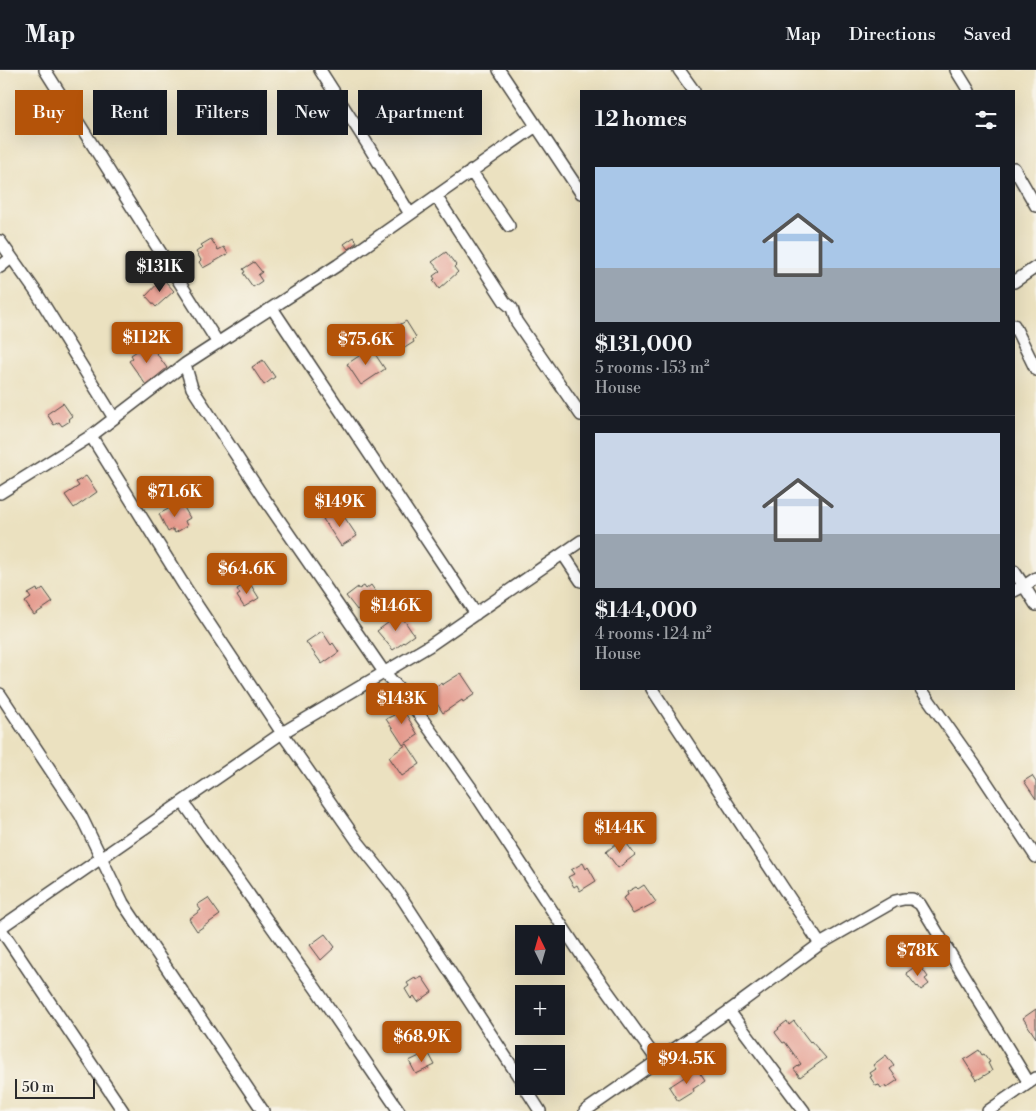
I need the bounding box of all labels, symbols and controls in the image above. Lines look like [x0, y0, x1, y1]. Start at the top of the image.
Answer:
text: Map [25, 20, 75, 50]
text: Map [785, 23, 821, 46]
text: Directions [849, 23, 936, 46]
text: Saved [964, 23, 1011, 46]
chip: Buy [15, 90, 83, 135]
chip: Rent [93, 90, 167, 135]
chip: Filters [177, 90, 267, 135]
chip: New [277, 90, 348, 135]
chip: Apartment [358, 90, 482, 135]
icon: filters [972, 106, 1000, 134]
text: 12 homes [595, 107, 687, 133]
icon: home [753, 200, 843, 290]
pin: $131K [125, 250, 195, 293]
text: $131K [136, 257, 184, 277]
pin: $112K [112, 322, 182, 364]
pin: $75.6K [325, 324, 407, 366]
text: $112K [123, 328, 171, 348]
text: $75.6K [338, 330, 394, 350]
text: $131,000 [595, 332, 692, 358]
text: 5 rooms · 153 m² [595, 358, 710, 378]
text: House [595, 378, 641, 398]
icon: home [753, 465, 843, 555]
pin: $71.6K [134, 476, 216, 518]
text: $71.6K [148, 482, 202, 502]
pin: $149K [305, 486, 375, 528]
text: $149K [315, 492, 365, 512]
pin: $64.6K [206, 552, 288, 595]
text: $64.6K [218, 559, 276, 579]
pin: $146K [361, 590, 431, 632]
text: $146K [371, 596, 421, 616]
text: $144,000 [595, 598, 697, 624]
text: 4 rooms · 124 m² [595, 624, 712, 644]
text: House [595, 644, 641, 664]
pin: $143K [367, 682, 437, 725]
text: $143K [377, 689, 427, 709]
pin: $144K [585, 812, 655, 854]
text: $144K [594, 818, 646, 838]
north arrow [515, 925, 565, 975]
map controls [515, 925, 565, 1095]
pin: $78K [888, 934, 948, 977]
text: $78K [897, 941, 939, 961]
button: + [515, 985, 565, 1035]
pin: $68.9K [381, 1020, 463, 1063]
text: $68.9K [393, 1027, 451, 1047]
pin: $94.5K [646, 1042, 728, 1085]
button: − [515, 1045, 565, 1095]
text: $94.5K [658, 1049, 716, 1069]
scale bar [15, 1076, 95, 1099]
text: 50 m [22, 1079, 54, 1097]

